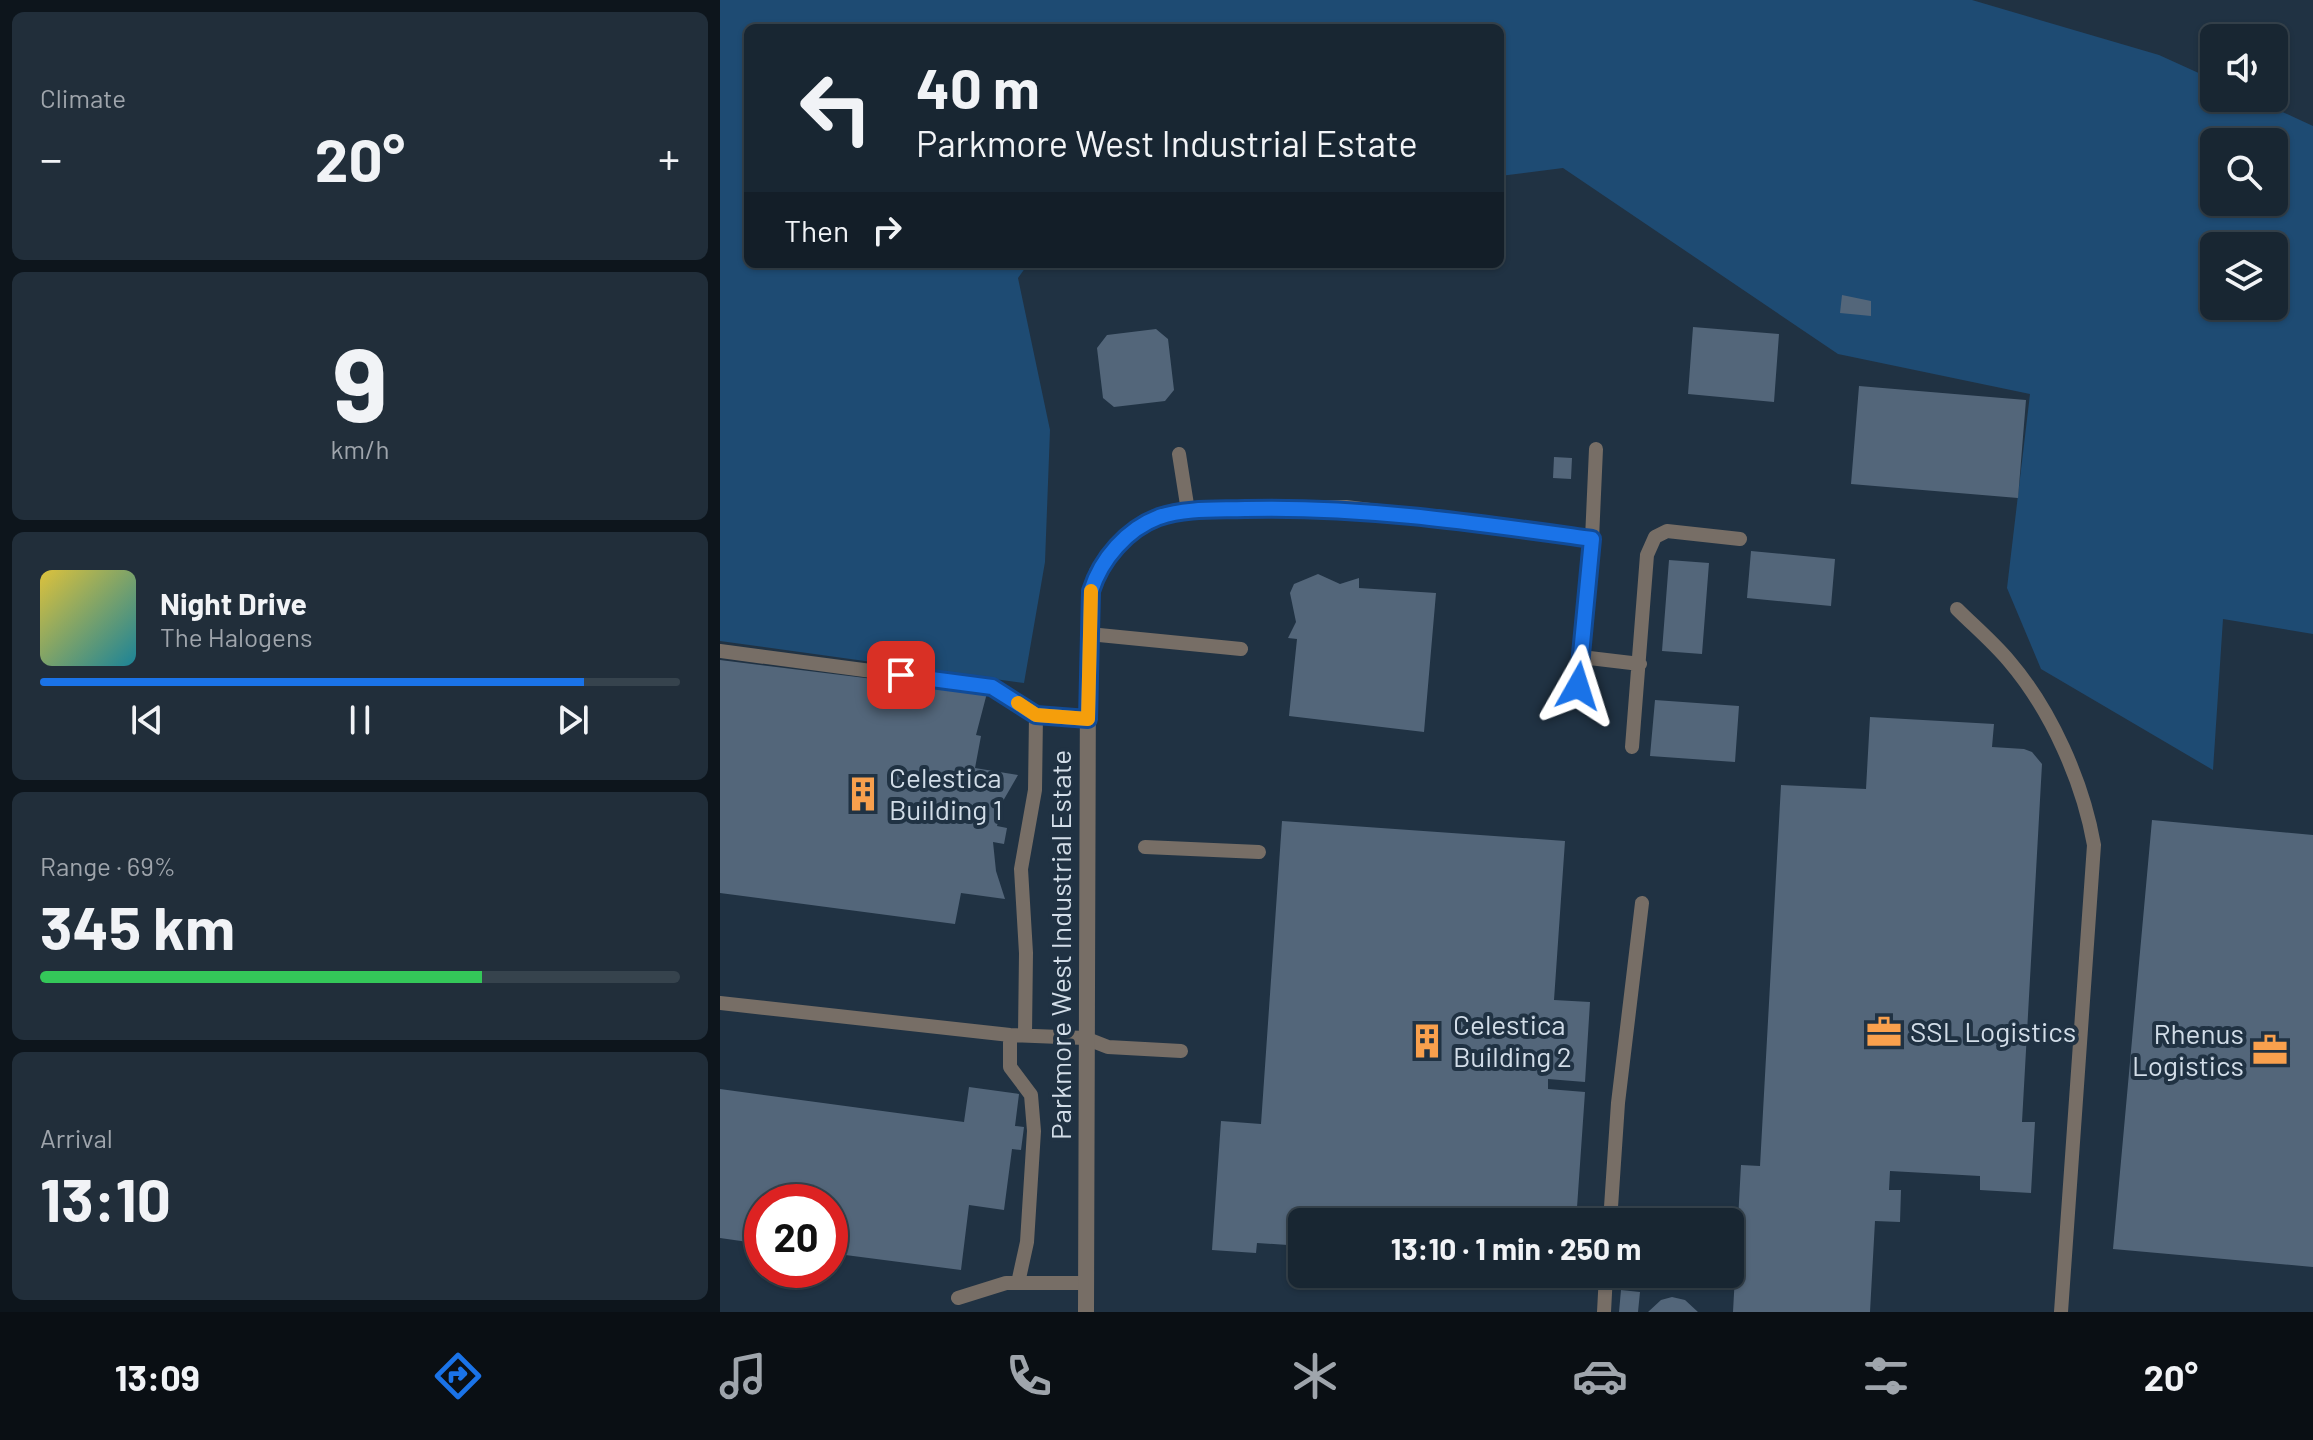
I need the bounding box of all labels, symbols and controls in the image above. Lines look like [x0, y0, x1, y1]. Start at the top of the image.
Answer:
map controls [2200, 24, 2288, 320]
button: sound [2200, 24, 2288, 112]
text: 40 m [916, 53, 1040, 120]
icon: left [784, 56, 888, 160]
text: Climate [40, 82, 126, 113]
text: Parkmore West Industrial Estate [916, 121, 1418, 164]
text: 20° [315, 122, 405, 194]
button: search [2200, 128, 2288, 216]
text: − [40, 131, 62, 184]
text: + [658, 131, 680, 184]
icon: right [865, 208, 909, 252]
text: Then [784, 212, 849, 248]
button: layers [2200, 232, 2288, 320]
text: 9 [332, 318, 388, 443]
text: km/h [331, 433, 389, 464]
text: Night Drive [160, 585, 307, 621]
text: The Halogens [160, 621, 312, 652]
pin [867, 641, 935, 709]
position arrow [1536, 644, 1620, 728]
icon: arrive [879, 653, 923, 697]
icon: previous [125, 698, 169, 742]
icon: pause [338, 698, 382, 742]
icon: next [551, 698, 595, 742]
street label: Parkmore West Industrial Estate [1043, 750, 1077, 1140]
place label: Celestica Building 1 [889, 760, 1003, 826]
building icon: Celestica Building 1 [844, 775, 882, 813]
text: Range · 69% [40, 850, 176, 881]
text: 345 km [40, 890, 235, 962]
place label: Celestica Building 2 [1453, 1007, 1572, 1073]
office icon: SSL Logistics [1865, 1013, 1903, 1051]
place label: SSL Logistics [1910, 1014, 2076, 1048]
place label: Rhenus Logistics [2132, 1016, 2244, 1082]
building icon: Celestica Building 2 [1408, 1022, 1446, 1060]
office icon: Rhenus Logistics [2251, 1031, 2289, 1069]
text: Arrival [40, 1122, 113, 1153]
text: 13:10 [40, 1162, 171, 1234]
speed limit sign: 20 [744, 1184, 848, 1288]
text: 13:10 · 1 min · 250 m [1391, 1230, 1641, 1266]
icon: directions [430, 1348, 486, 1404]
icon: music [715, 1348, 771, 1404]
icon: phone [1001, 1348, 1057, 1404]
icon: climate [1287, 1348, 1343, 1404]
icon: car [1572, 1348, 1628, 1404]
icon: filters [1858, 1348, 1914, 1404]
text: 13:09 [115, 1355, 200, 1398]
text: 20° [2144, 1355, 2198, 1398]

